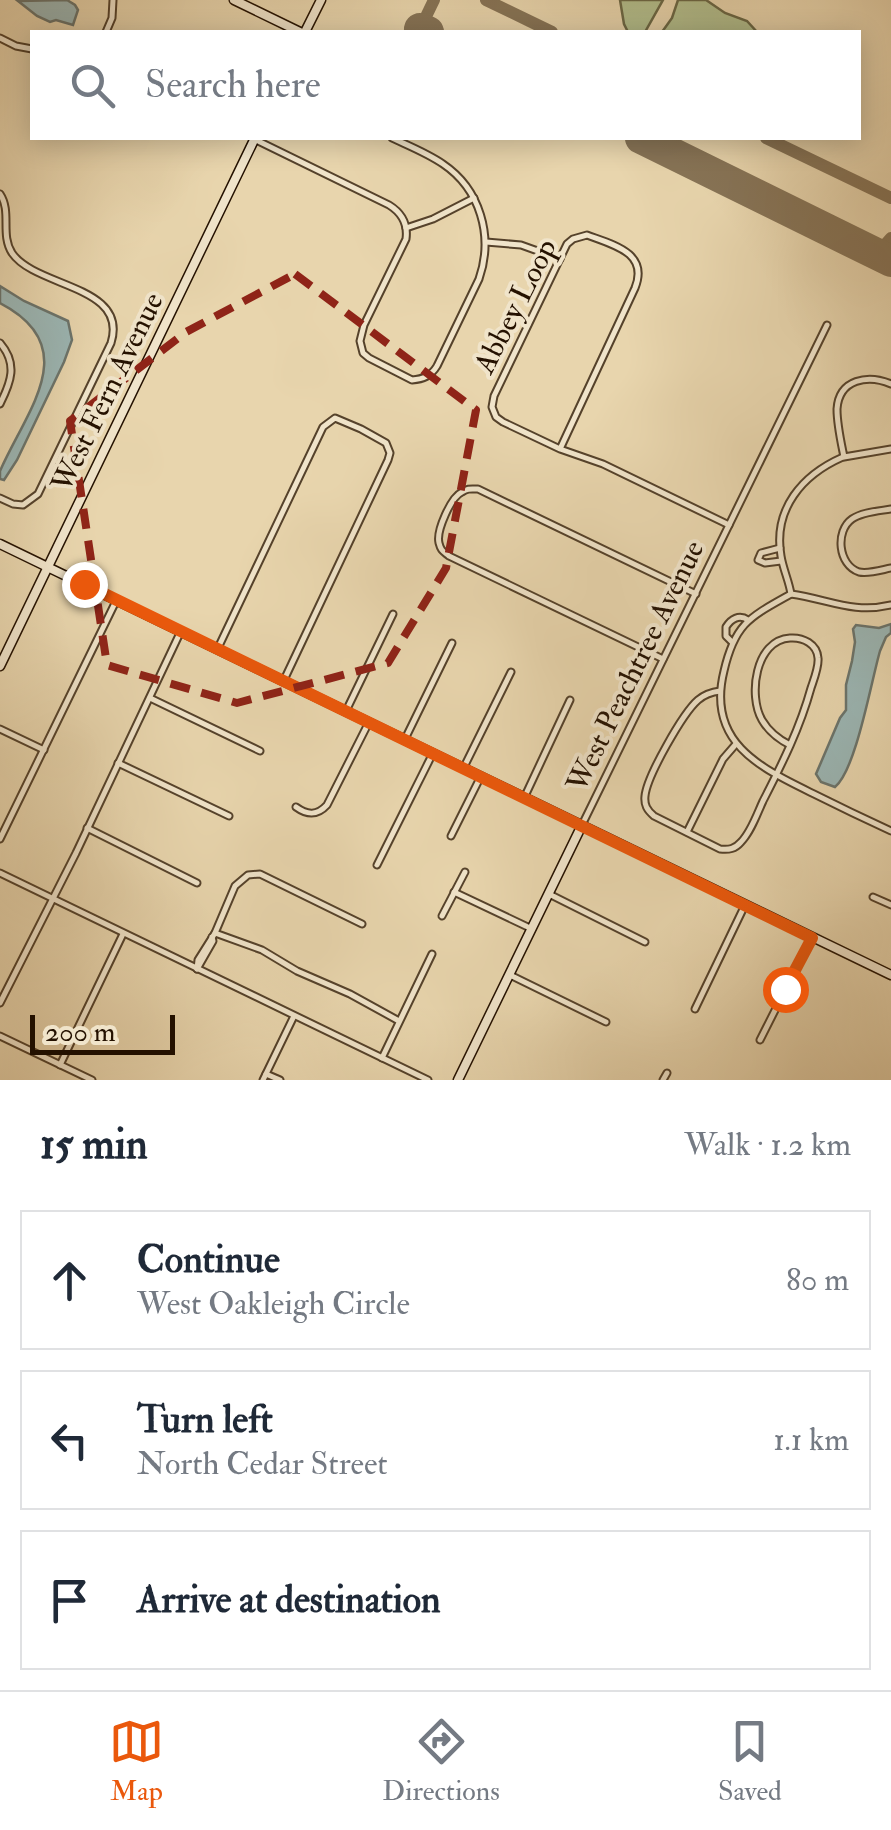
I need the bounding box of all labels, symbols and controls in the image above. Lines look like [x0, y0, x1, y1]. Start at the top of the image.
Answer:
search box [30, 30, 861, 140]
icon: search [65, 58, 120, 113]
text: Search here [145, 61, 321, 109]
street label: Abbey Loop [465, 233, 565, 381]
street label: West Fern Avenue [43, 287, 172, 499]
street label: West Peachtree Avenue [558, 535, 712, 799]
route end [62, 562, 108, 608]
route start [763, 967, 809, 1013]
scale bar [30, 1010, 175, 1054]
text: 200 m [45, 1015, 116, 1050]
text: 15 min [40, 1119, 148, 1171]
text: Walk · 1.2 km [684, 1125, 851, 1165]
text: Continue [137, 1236, 280, 1284]
icon: ahead [42, 1253, 97, 1308]
text: 80 m [786, 1260, 849, 1300]
text: West Oakleigh Circle [137, 1284, 410, 1324]
text: Turn left [137, 1396, 273, 1444]
icon: left [42, 1413, 97, 1468]
text: 1.1 km [773, 1420, 849, 1460]
text: North Cedar Street [137, 1444, 388, 1484]
icon: arrive [42, 1573, 97, 1628]
text: Arrive at destination [137, 1576, 441, 1624]
tab: Map [109, 1714, 164, 1809]
tab: Directions [382, 1714, 500, 1809]
tab: Saved [718, 1714, 782, 1809]

